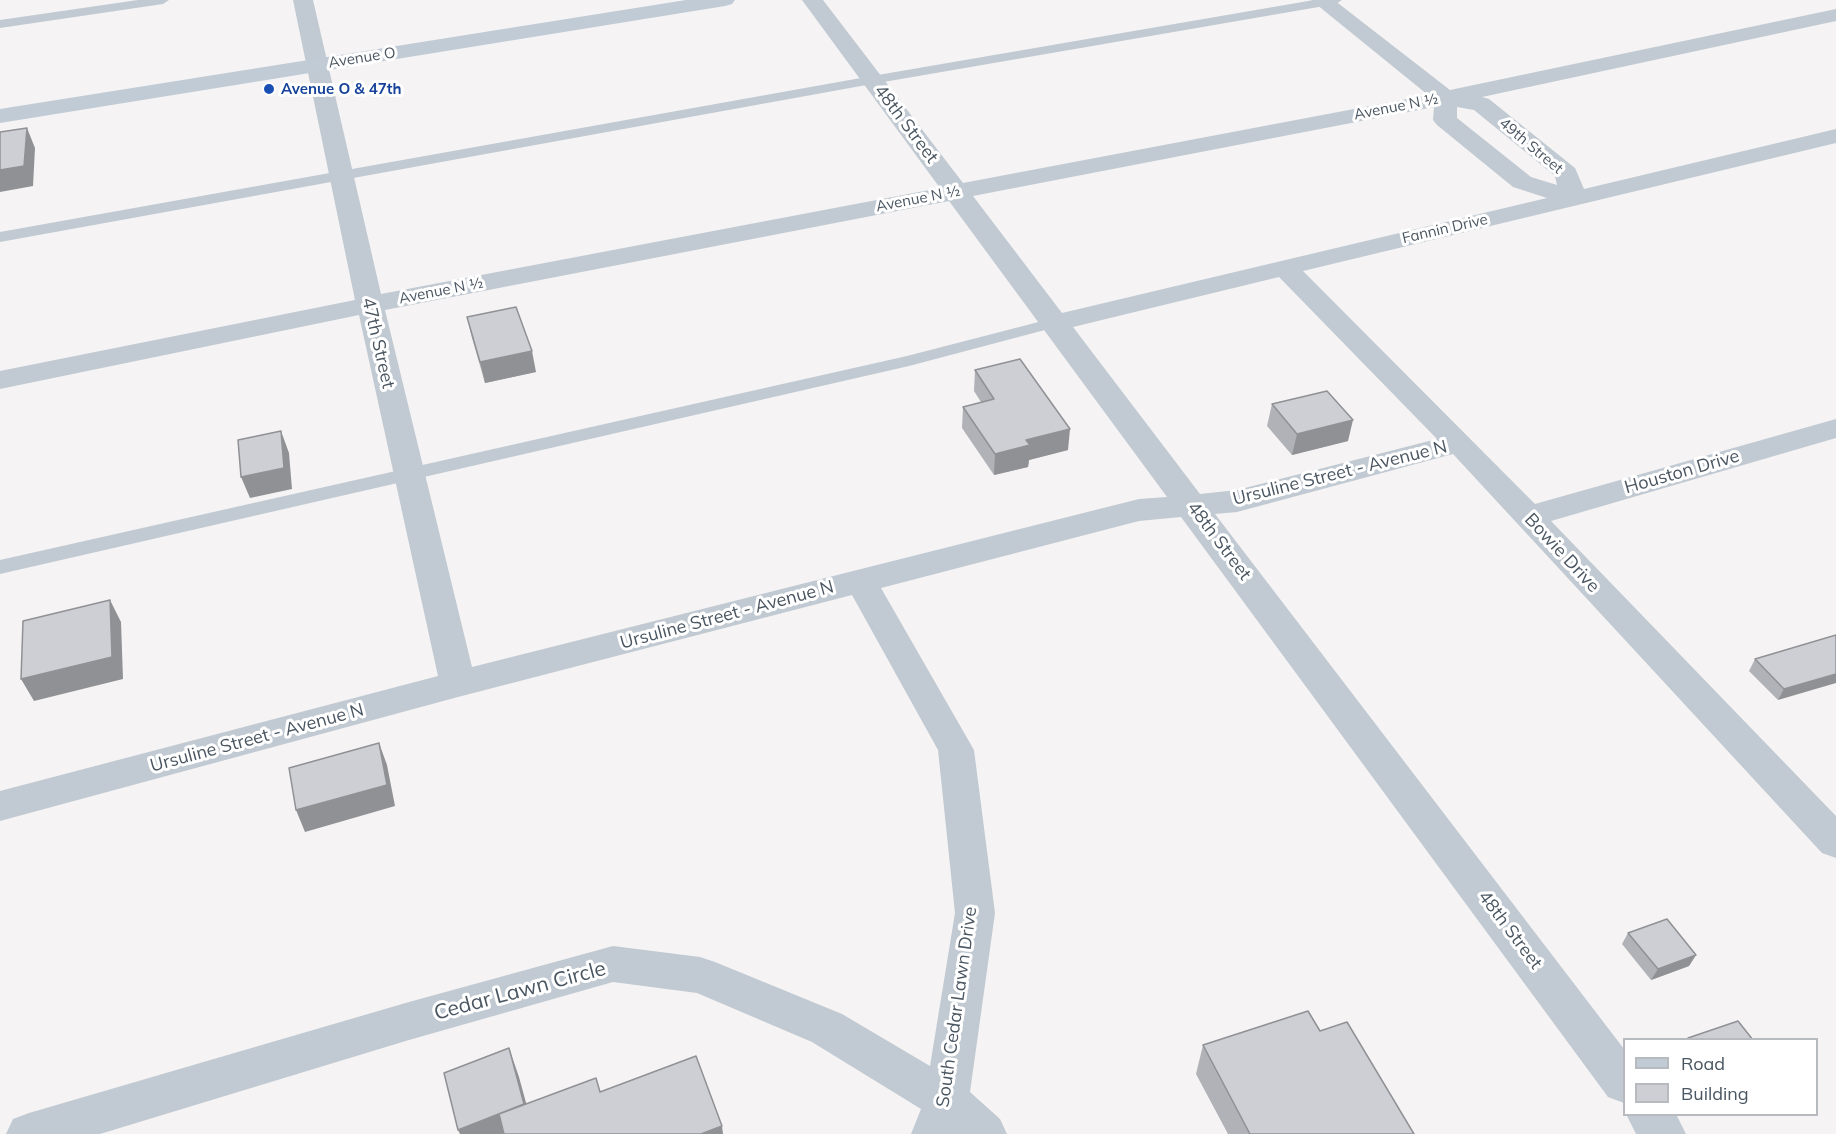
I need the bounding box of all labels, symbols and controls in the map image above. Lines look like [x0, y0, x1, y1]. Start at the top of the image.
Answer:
street label: Avenue O [327, 44, 397, 72]
place label: Avenue O & 47th [281, 80, 401, 98]
street label: 48th Street [869, 80, 943, 168]
marker: Avenue O & 47th [262, 82, 276, 96]
street label: Avenue N ½ [1352, 90, 1440, 124]
street label: 49th Street [1496, 114, 1566, 178]
street label: Avenue N ½ [874, 182, 962, 216]
street label: Fannin Drive [1400, 210, 1490, 248]
street label: Avenue N ½ [397, 274, 485, 308]
street label: 47th Street [357, 295, 399, 391]
street label: Ursuline Street - Avenue N [1231, 436, 1449, 510]
street label: Houston Drive [1622, 445, 1742, 499]
street label: 48th Street [1182, 497, 1256, 585]
street label: Bowie Drive [1520, 509, 1604, 597]
street label: Ursuline Street - Avenue N [618, 576, 836, 654]
street label: Ursuline Street - Avenue N [148, 699, 366, 777]
street label: 48th Street [1473, 886, 1547, 974]
street label: South Cedar Lawn Drive [932, 905, 982, 1109]
street label: Cedar Lawn Circle [431, 956, 609, 1026]
legend [1623, 1038, 1818, 1116]
text: Road [1681, 1052, 1725, 1075]
text: Building [1681, 1082, 1749, 1105]

